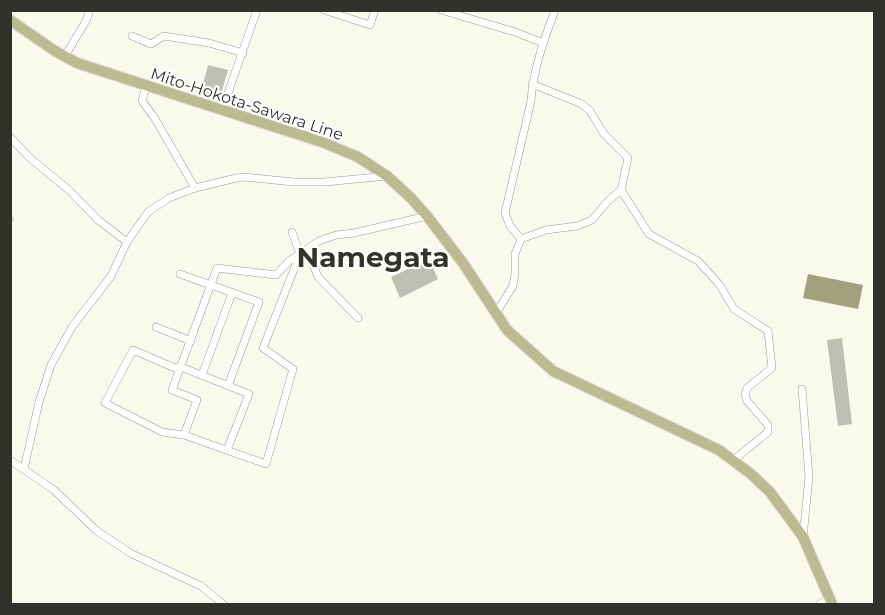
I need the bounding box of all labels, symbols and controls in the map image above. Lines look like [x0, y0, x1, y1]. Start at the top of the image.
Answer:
street label: Mito-Hokota-Sawara Line [148, 64, 346, 144]
district label: Namegata [297, 240, 449, 274]

